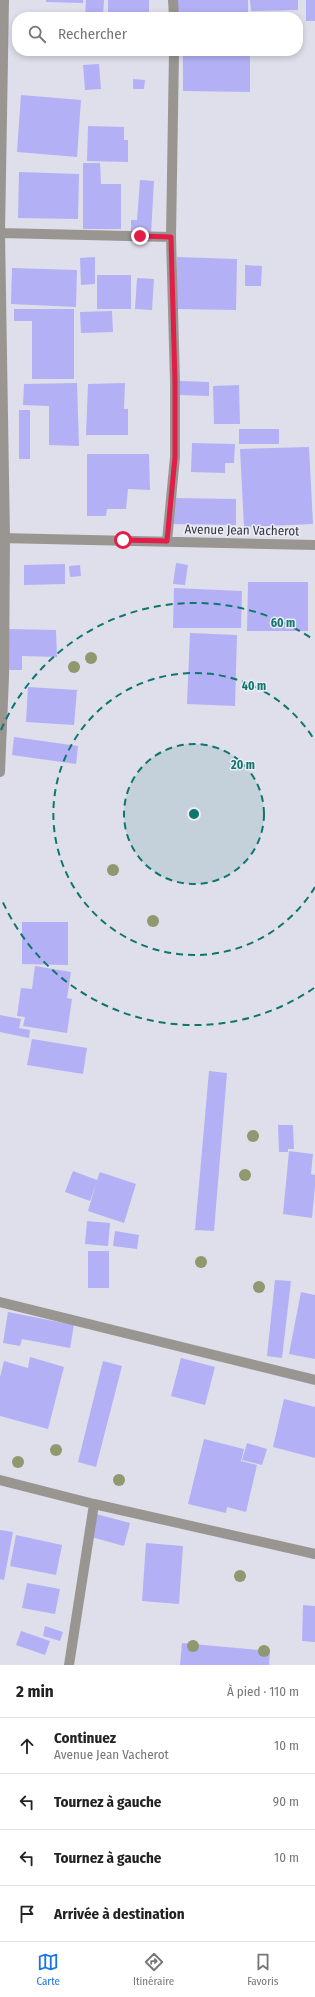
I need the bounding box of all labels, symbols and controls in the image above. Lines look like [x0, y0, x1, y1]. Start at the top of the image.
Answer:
search box [12, 12, 303, 56]
icon: search [26, 23, 48, 45]
text: Rechercher [58, 25, 127, 43]
route end [131, 227, 149, 245]
street label: Avenue Jean Vacherot [184, 521, 300, 539]
route start [114, 531, 132, 549]
text: 60 m [271, 616, 295, 630]
text: 40 m [242, 679, 266, 693]
text: 20 m [230, 758, 255, 772]
centre of rings [187, 807, 201, 821]
text: 2 min [16, 1681, 54, 1702]
text: À pied · 110 m [227, 1684, 299, 1699]
text: Continuez [54, 1729, 116, 1747]
icon: ahead [16, 1735, 38, 1757]
text: 10 m [274, 1738, 299, 1753]
text: Avenue Jean Vacherot [54, 1747, 169, 1762]
icon: left [16, 1791, 38, 1813]
text: Tournez à gauche [54, 1793, 161, 1811]
text: 90 m [273, 1794, 299, 1809]
icon: left [16, 1847, 38, 1869]
text: Tournez à gauche [54, 1849, 161, 1867]
text: 10 m [274, 1850, 299, 1865]
icon: arrive [16, 1903, 38, 1925]
text: Arrivée à destination [54, 1905, 185, 1923]
tab: Carte [36, 1951, 60, 1988]
tab: Itinéraire [133, 1951, 174, 1988]
tab: Favoris [247, 1951, 278, 1988]

